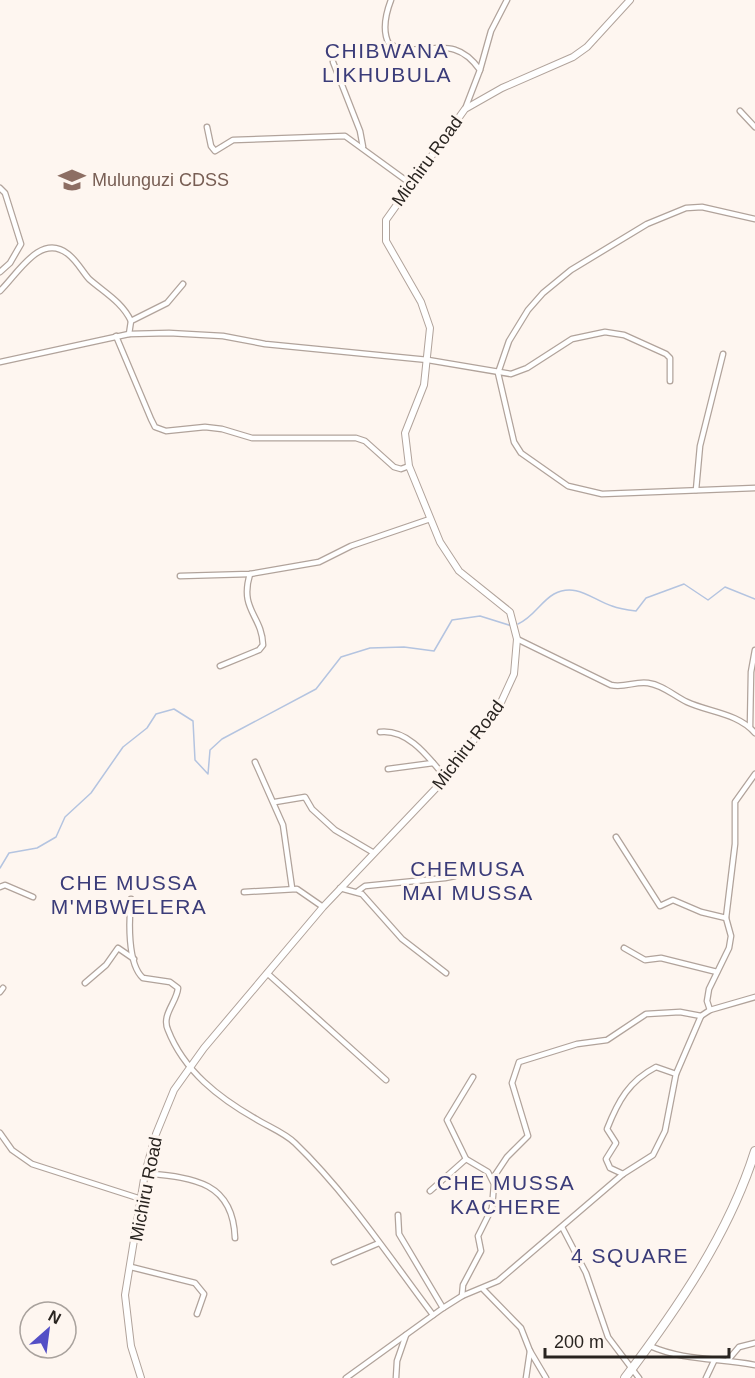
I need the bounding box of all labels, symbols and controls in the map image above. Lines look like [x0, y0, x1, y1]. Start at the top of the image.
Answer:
district label: CHIBWANA LIKHUBULA [322, 39, 452, 86]
street label: Michiru Road [388, 112, 466, 210]
school or university icon: Mulunguzi CDSS [57, 165, 87, 195]
place label: Mulunguzi CDSS [92, 170, 229, 190]
street label: Michiru Road [428, 697, 508, 793]
district label: CHEMUSA MAI MUSSA [402, 857, 534, 904]
district label: CHE MUSSA M'MBWELERA [51, 871, 207, 918]
street label: Michiru Road [126, 1135, 166, 1243]
district label: CHE MUSSA KACHERE [437, 1171, 575, 1218]
district label: 4 SQUARE [571, 1244, 689, 1267]
north arrow [18, 1300, 78, 1360]
text: N [46, 1307, 64, 1327]
scale bar [545, 1321, 730, 1359]
text: 200 m [554, 1332, 604, 1352]

